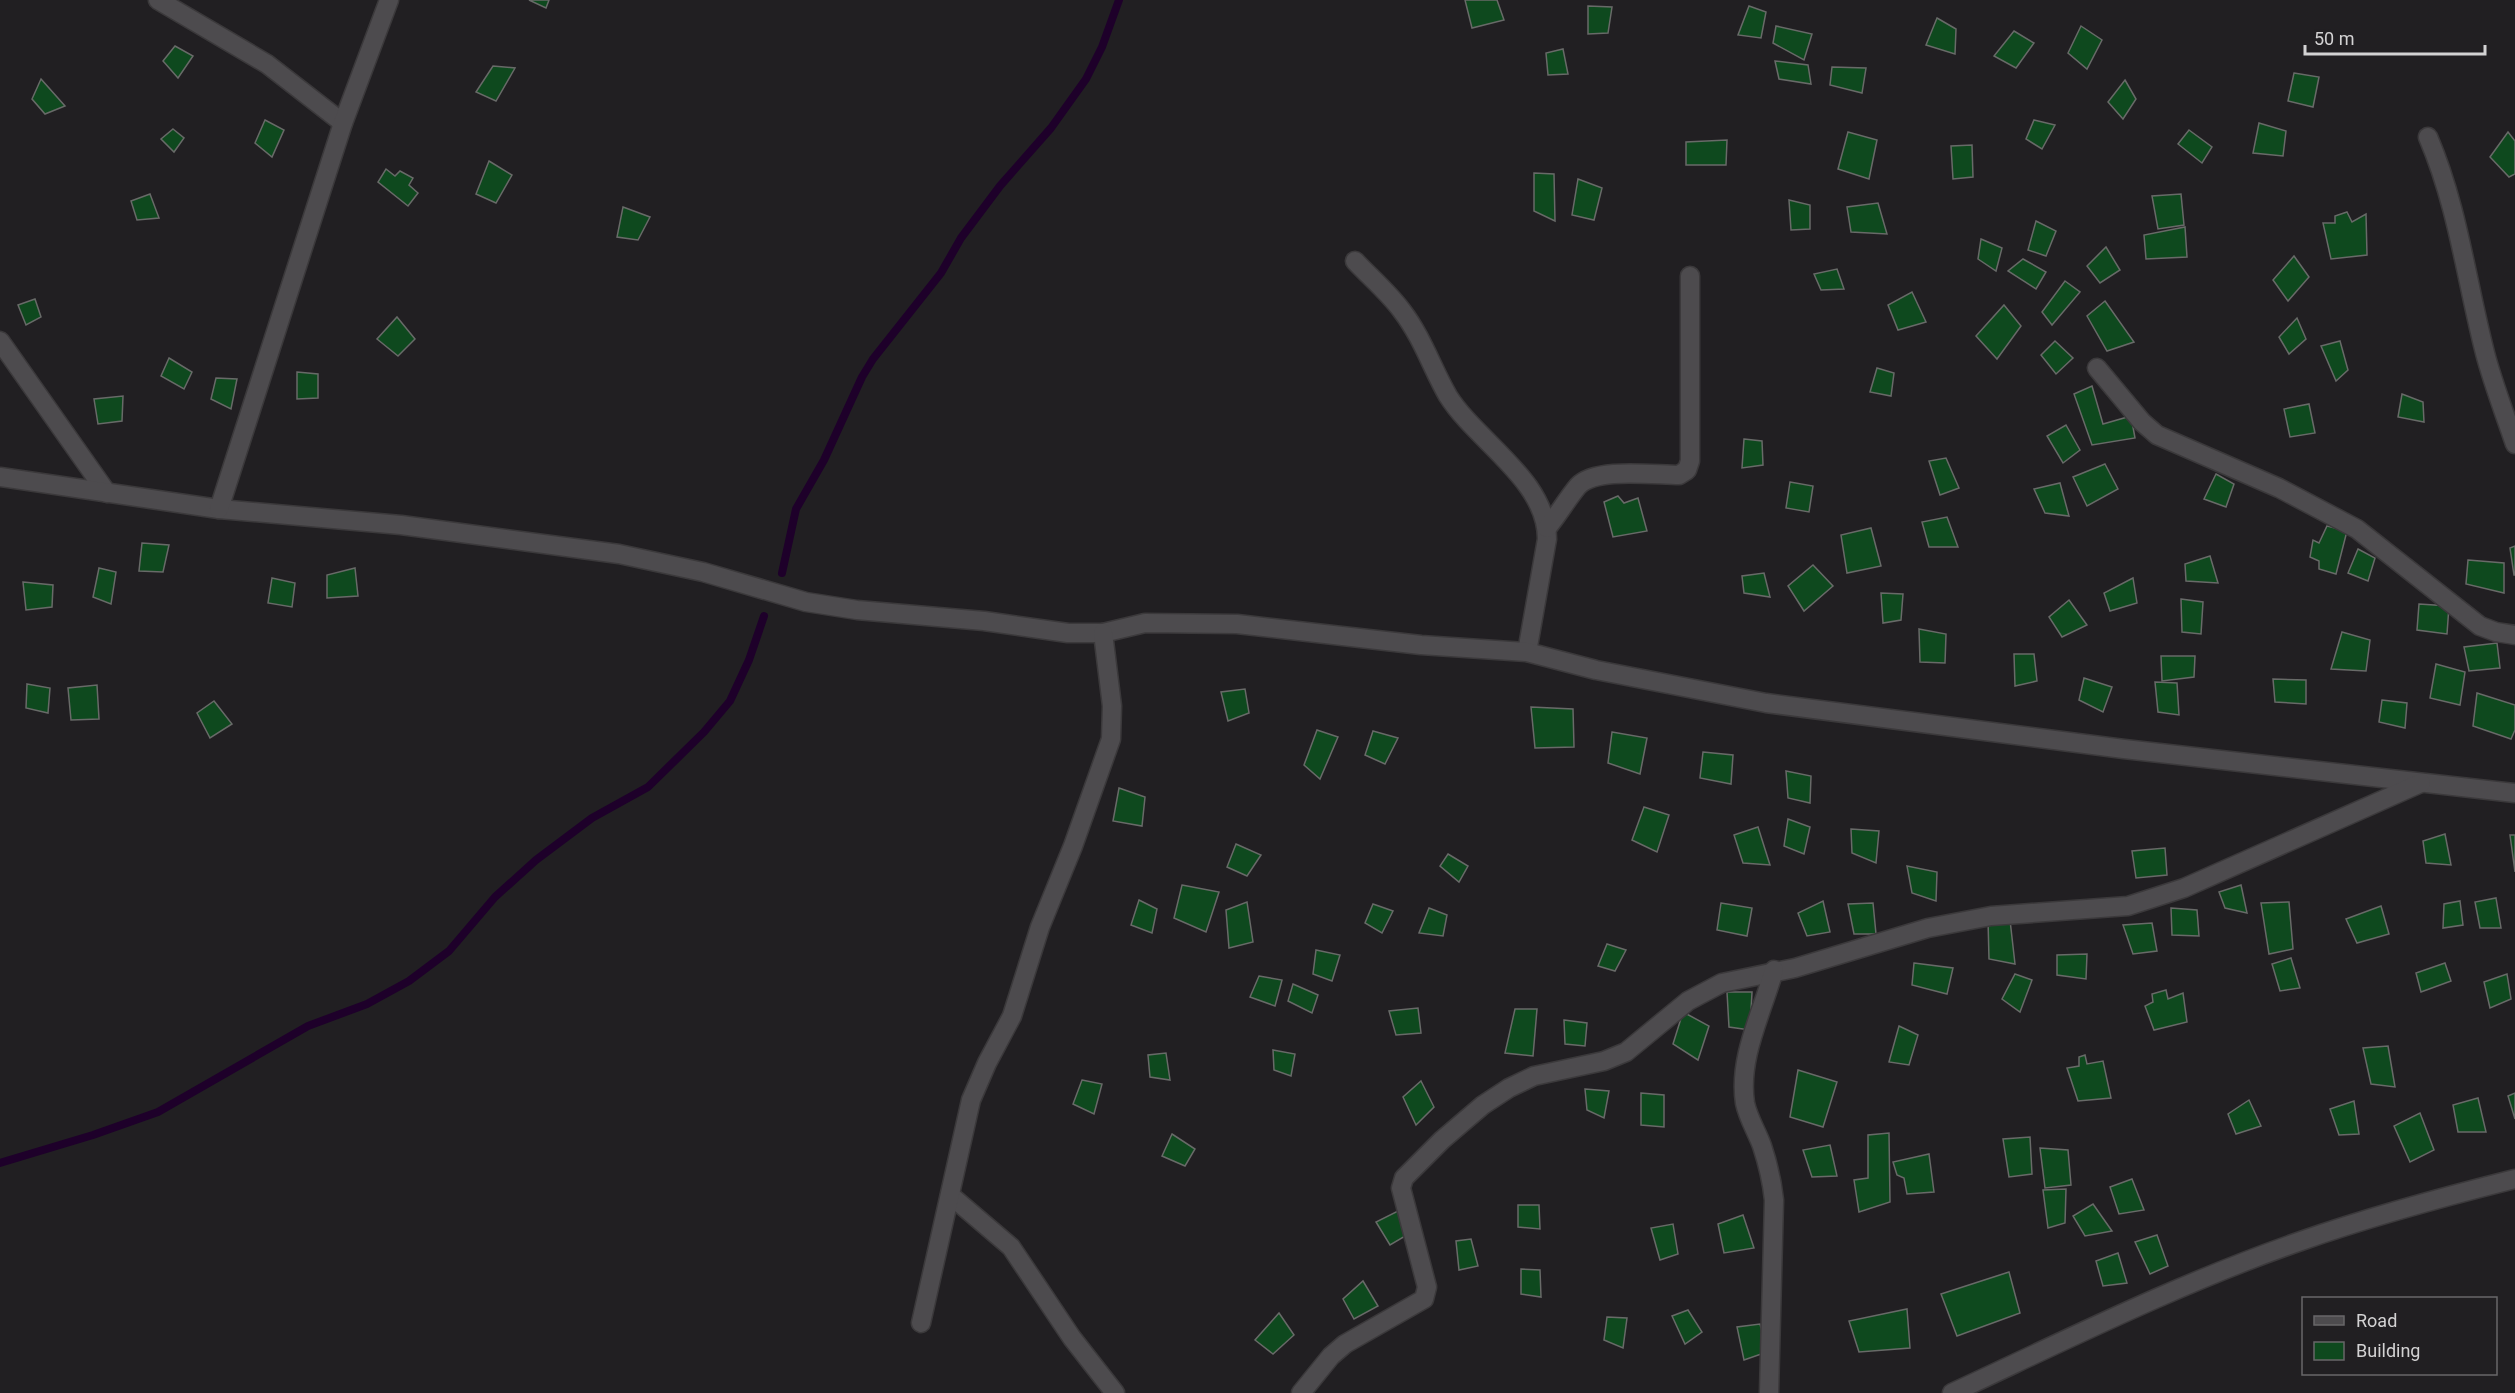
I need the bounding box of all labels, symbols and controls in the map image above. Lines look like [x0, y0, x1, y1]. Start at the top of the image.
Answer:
scale bar [2305, 18, 2485, 56]
text: 50 m [2314, 28, 2354, 49]
legend [2302, 1297, 2497, 1375]
text: Road [2356, 1310, 2397, 1331]
text: Building [2356, 1340, 2420, 1361]

